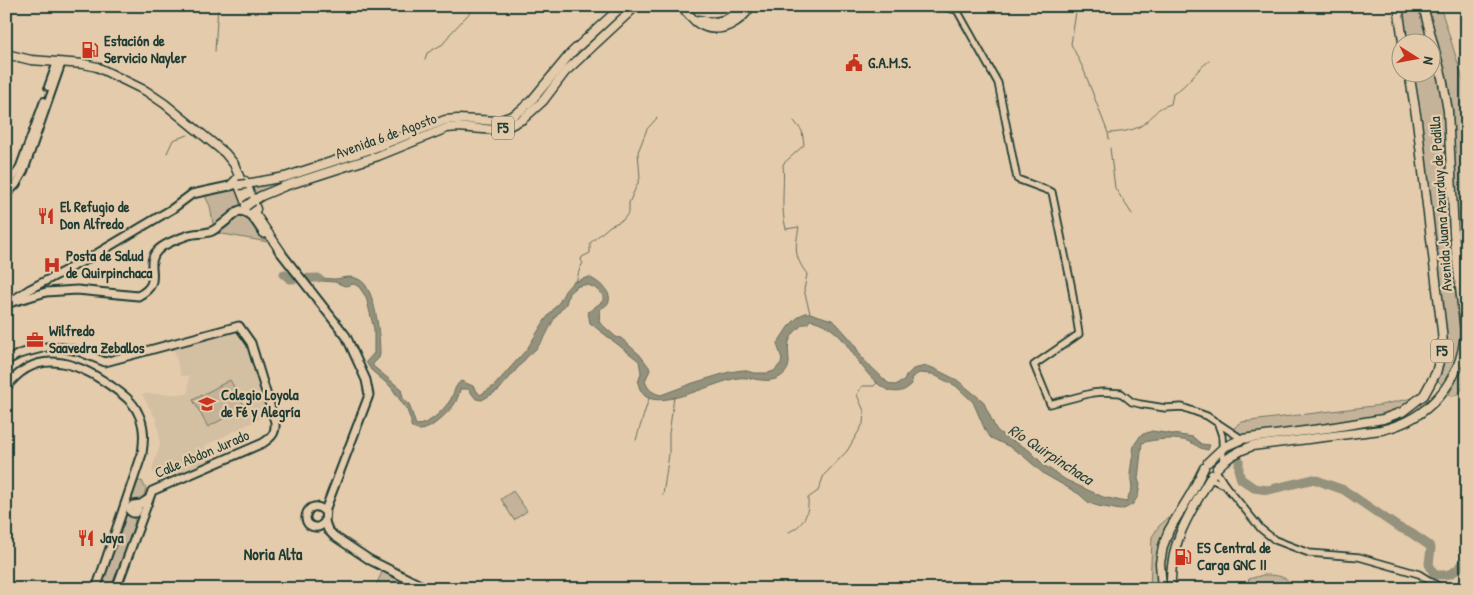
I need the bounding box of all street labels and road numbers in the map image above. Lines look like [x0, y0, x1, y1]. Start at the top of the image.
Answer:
street label: Avenida 6 de Agosto [332, 107, 439, 164]
road number: F5 [492, 116, 514, 140]
street label: Avenida Juana Azurduy de Padilla [1424, 116, 1457, 292]
road number: F5 [1431, 340, 1453, 362]
street label: Calle Abdon Jurado [151, 424, 252, 483]

